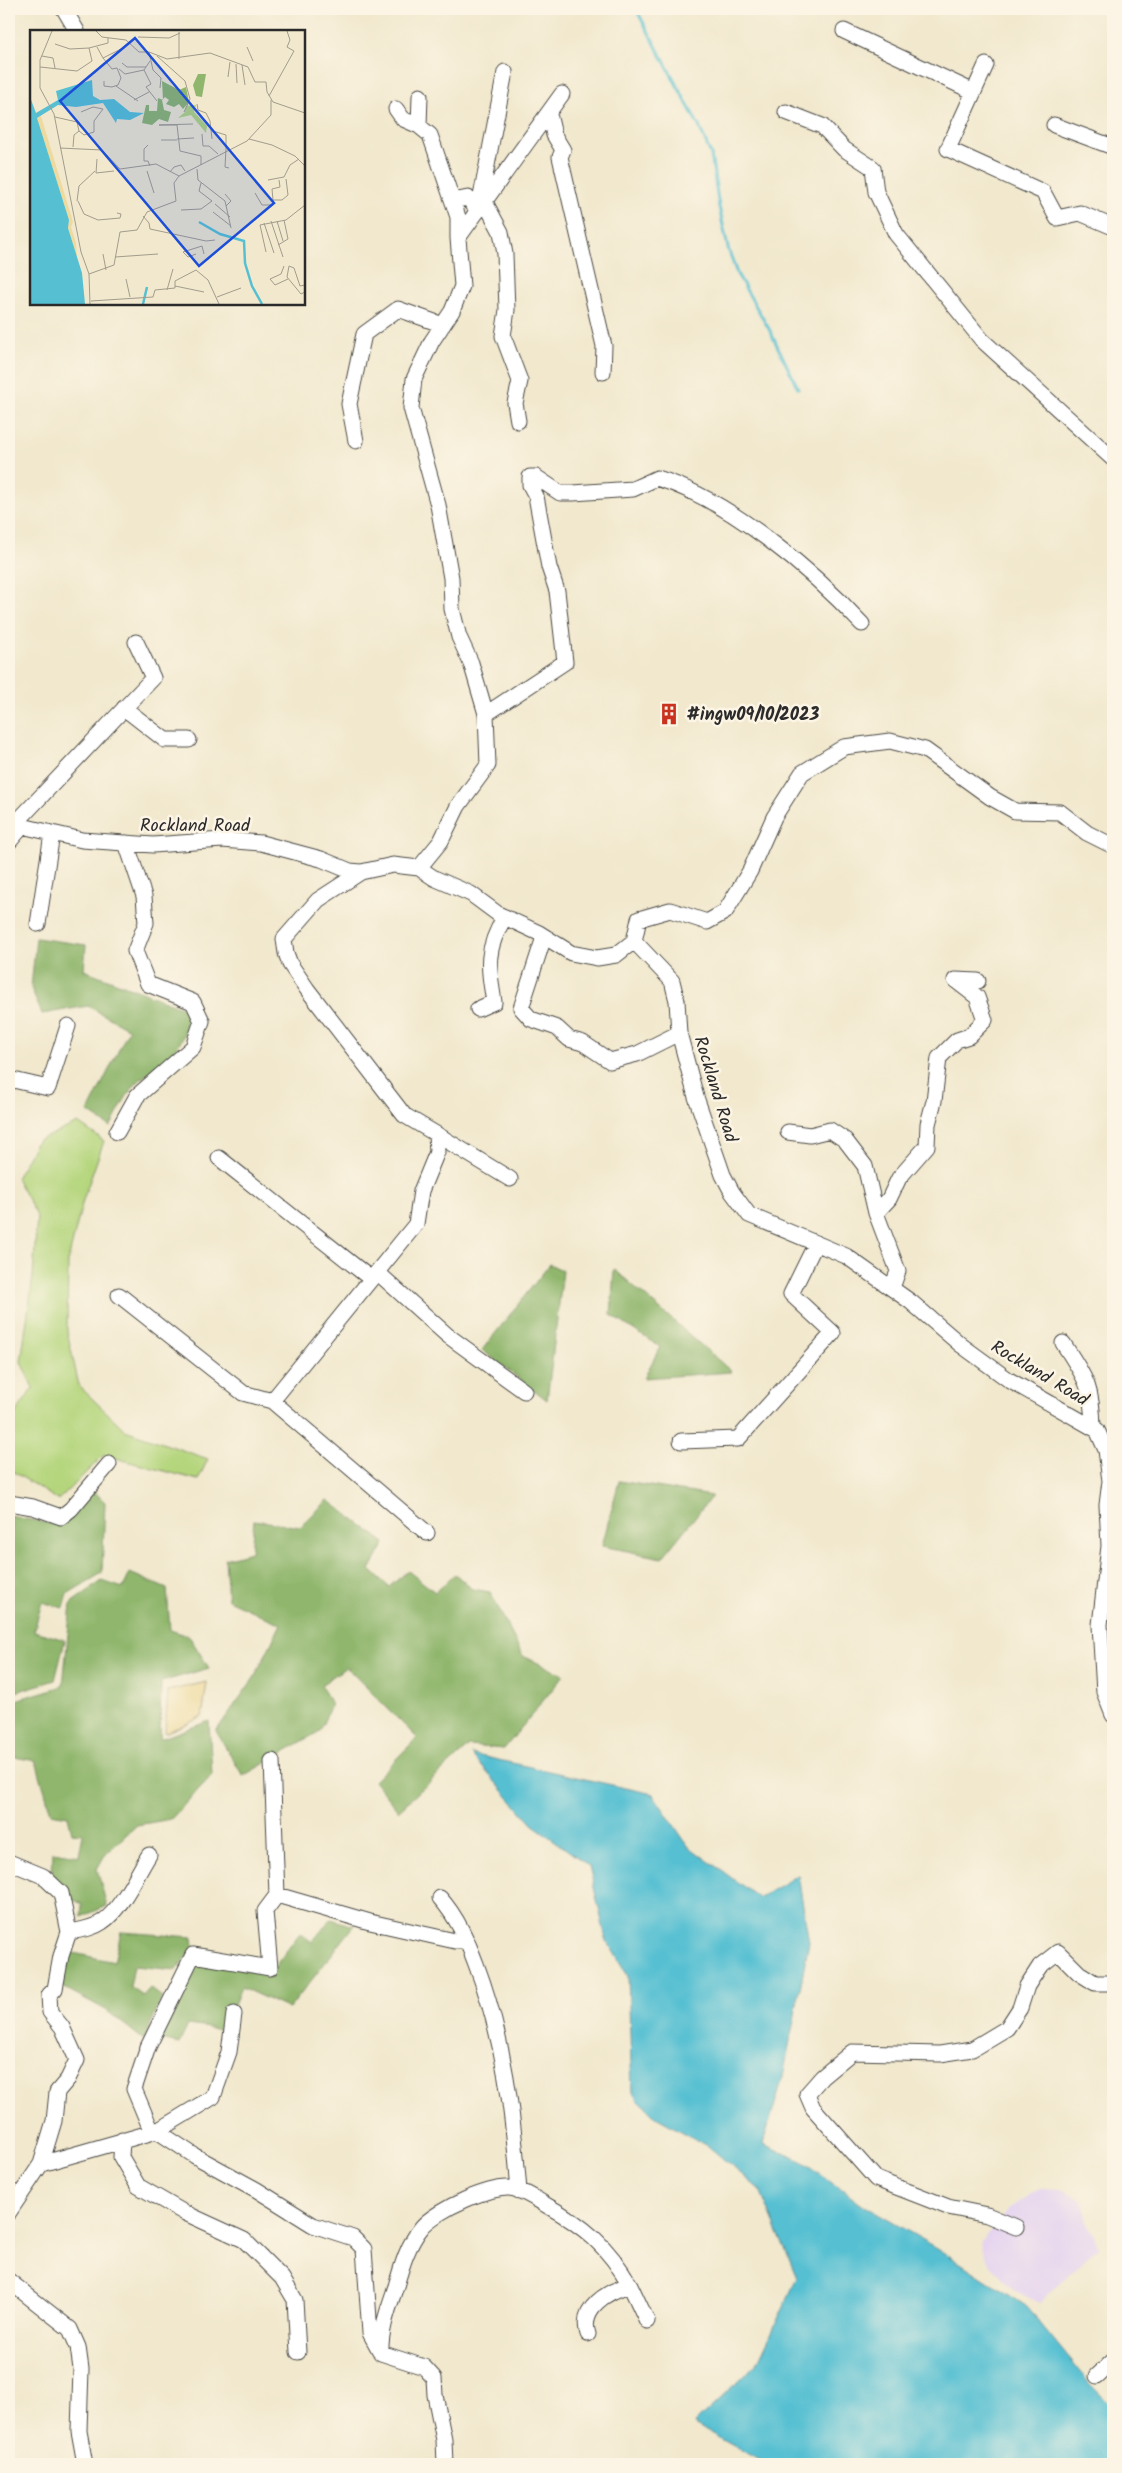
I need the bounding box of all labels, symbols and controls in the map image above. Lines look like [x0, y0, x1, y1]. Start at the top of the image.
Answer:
inset map [30, 30, 305, 305]
building icon: #ingw09/10/2023 [656, 701, 682, 727]
place label: #ingw09/10/2023 [686, 701, 820, 730]
street label: Rockland Road [140, 812, 251, 841]
street label: Rockland Road [685, 1033, 745, 1147]
street label: Rockland Road [985, 1334, 1095, 1416]

